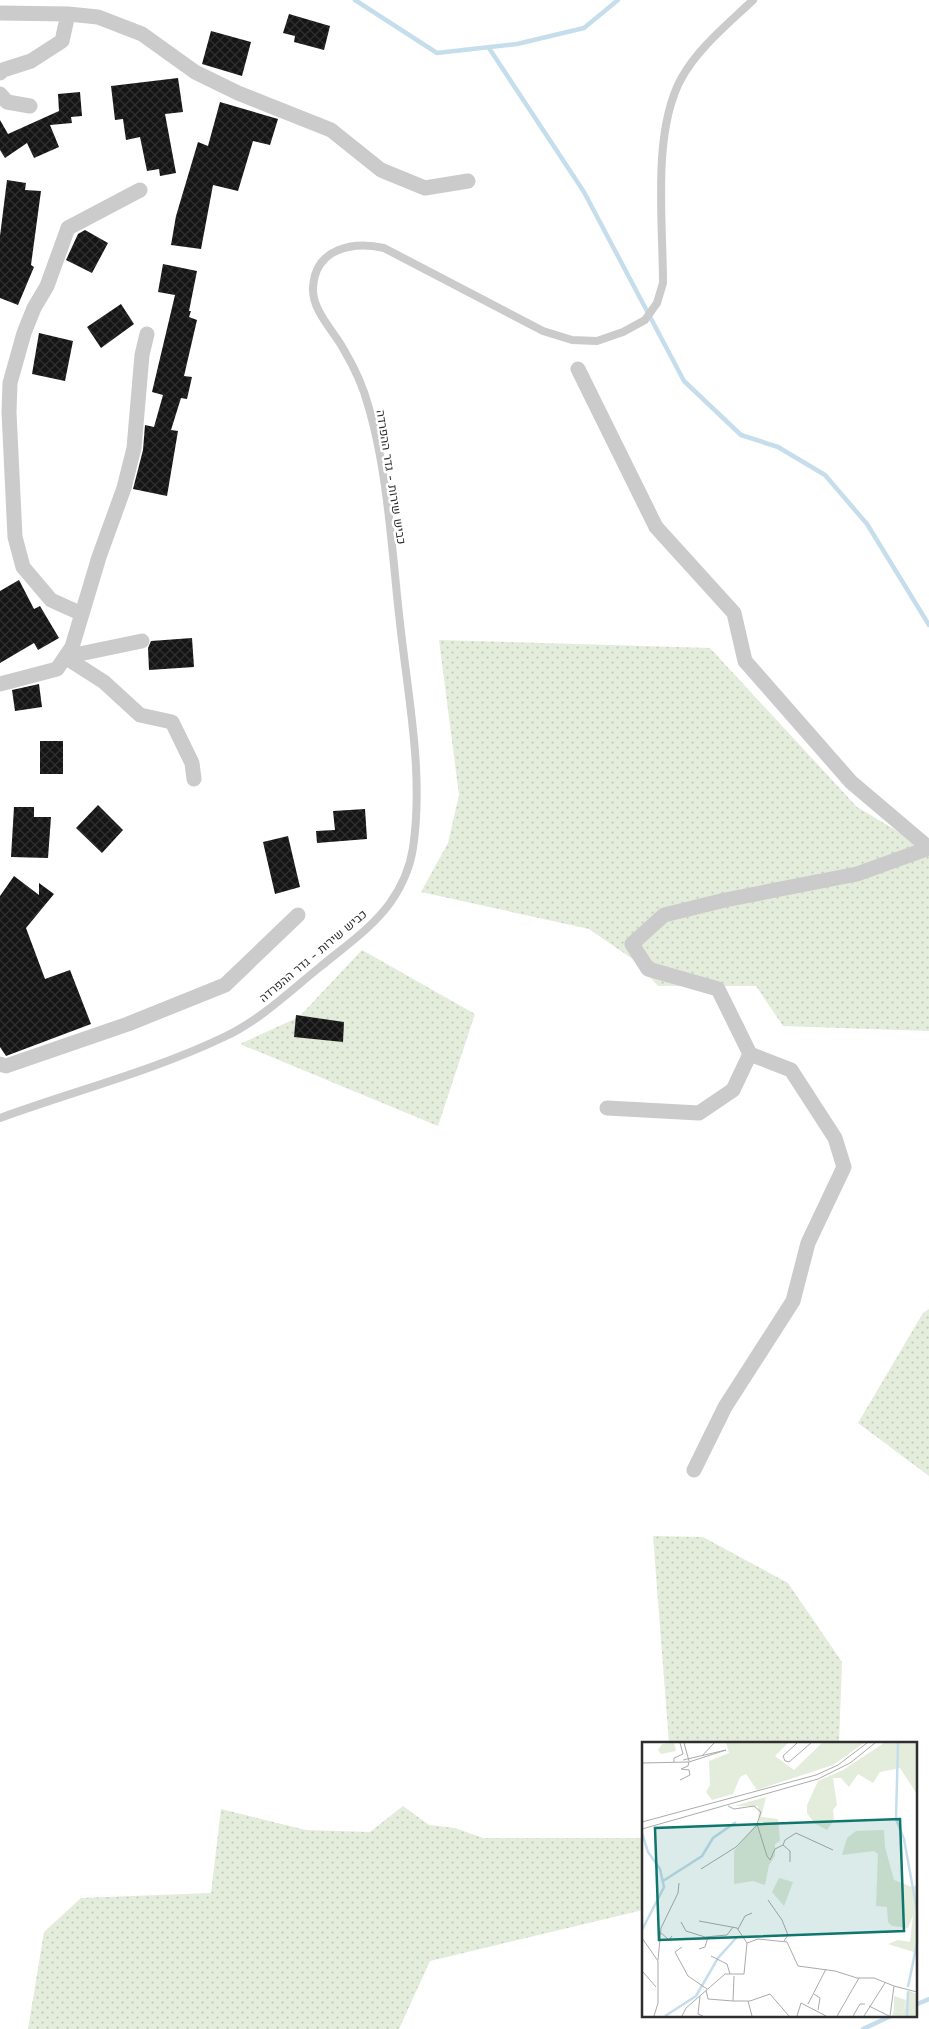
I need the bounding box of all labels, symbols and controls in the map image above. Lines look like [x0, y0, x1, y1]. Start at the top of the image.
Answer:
street label: כביש שירות - גדר ההפרדה [373, 409, 409, 545]
street label: כביש שירות - גדר ההפרדה [256, 907, 370, 1005]
inset map [642, 1742, 916, 2016]

